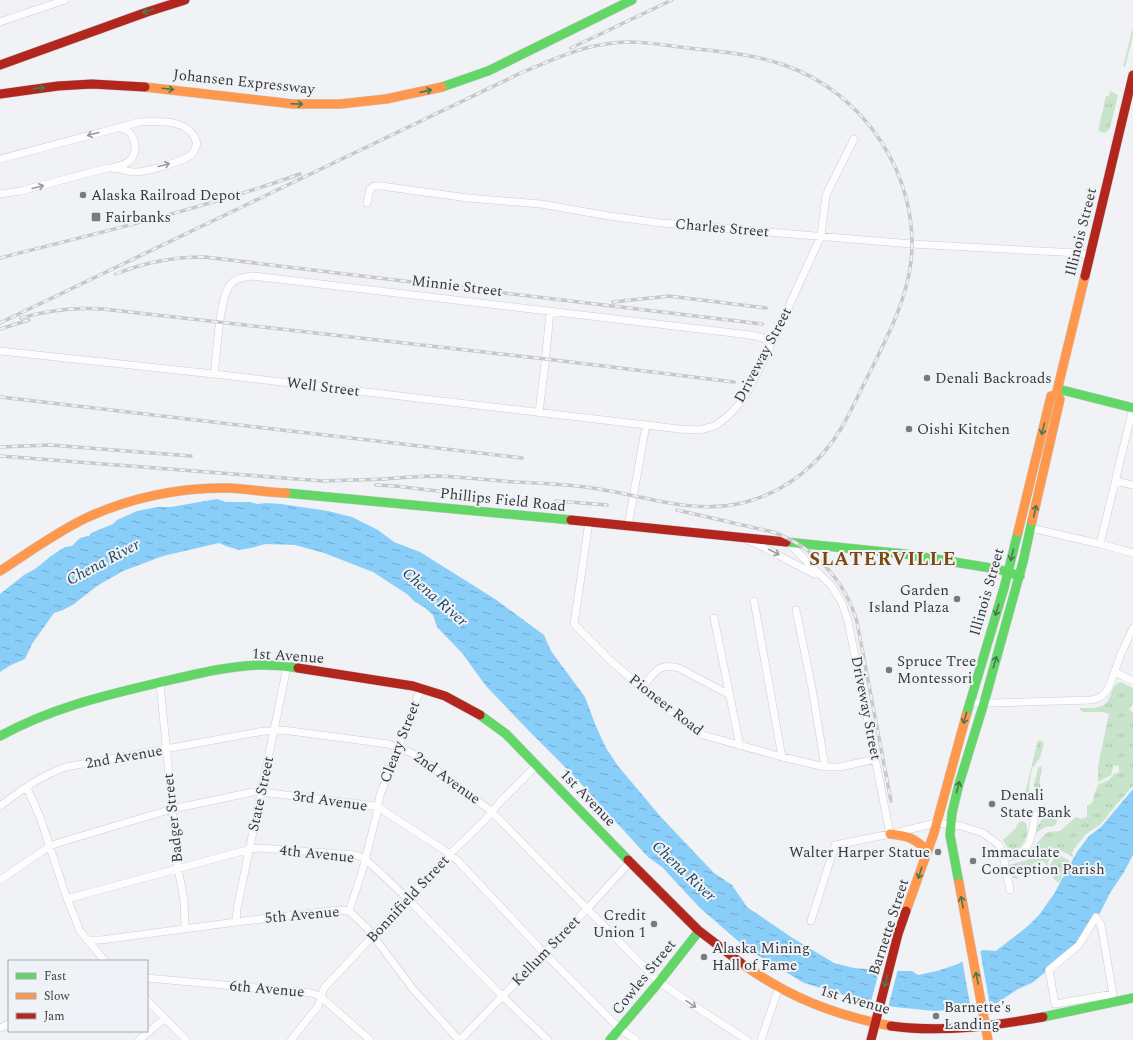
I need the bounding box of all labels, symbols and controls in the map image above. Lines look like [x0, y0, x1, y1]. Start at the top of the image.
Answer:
one-way arrow [143, 8, 155, 16]
street label: Johansen Expressway [172, 63, 317, 101]
one-way arrow [32, 84, 45, 92]
one-way arrow [161, 85, 174, 93]
one-way arrow [419, 87, 432, 95]
one-way arrow [290, 100, 303, 108]
one-way arrow [86, 131, 99, 138]
one-way arrow [157, 161, 170, 168]
one-way arrow [31, 182, 44, 190]
place label: Alaska Railroad Depot [91, 184, 241, 207]
street label: Illinois Street [1059, 185, 1103, 279]
marker: Alaska Railroad Depot [78, 190, 88, 200]
place label: Fairbanks [105, 206, 171, 229]
marker: Fairbanks [90, 211, 102, 223]
street label: Charles Street [674, 212, 770, 244]
street label: Minnie Street [410, 269, 504, 303]
street label: Driveway Street [728, 303, 798, 407]
place label: Denali Backroads [935, 367, 1052, 390]
street label: Well Street [285, 371, 361, 403]
marker: Denali Backroads [922, 373, 932, 383]
place label: Oishi Kitchen [917, 418, 1010, 441]
one-way arrow [1039, 422, 1046, 435]
marker: Oishi Kitchen [904, 424, 914, 434]
street label: Phillips Field Road [439, 482, 567, 518]
one-way arrow [1031, 505, 1039, 518]
water label: Chena River [62, 532, 144, 591]
district label: SLATERVILLE [809, 545, 957, 574]
street label: Illinois Street [963, 545, 1011, 639]
one-way arrow [1008, 548, 1016, 561]
one-way arrow [767, 549, 779, 557]
water label: Chena River [397, 562, 473, 633]
place label: Garden Island Plaza [868, 579, 950, 619]
marker: Garden Island Plaza [952, 594, 962, 604]
one-way arrow [993, 603, 1000, 616]
street label: 1st Avenue [251, 642, 325, 670]
place label: Spruce Tree Montessori [897, 650, 976, 690]
street label: Driveway Street [845, 654, 887, 762]
one-way arrow [992, 656, 999, 669]
marker: Spruce Tree Montessori [884, 665, 894, 675]
street label: Pioneer Road [624, 668, 708, 742]
street label: Cleary Street [374, 698, 426, 786]
one-way arrow [961, 711, 969, 724]
street label: 2nd Avenue [84, 739, 164, 775]
street label: 2nd Avenue [409, 746, 485, 810]
street label: State Street [242, 754, 280, 834]
street label: 1st Avenue [555, 764, 621, 832]
street label: Badger Street [157, 772, 189, 864]
one-way arrow [955, 780, 963, 793]
street label: 3rd Avenue [291, 784, 369, 818]
place label: Denali State Bank [1000, 784, 1071, 824]
marker: Denali State Bank [987, 799, 997, 809]
water label: Chena River [646, 835, 722, 907]
street label: 4th Avenue [279, 839, 355, 869]
place label: Walter Harper Statue [789, 841, 930, 864]
place label: Immaculate Conception Parish [981, 841, 1105, 881]
marker: Walter Harper Statue [933, 847, 943, 857]
street label: Bonnifield Street [361, 850, 455, 948]
marker: Immaculate Conception Parish [968, 856, 978, 866]
one-way arrow [916, 867, 924, 879]
street label: Barnette Street [863, 876, 915, 978]
one-way arrow [958, 896, 966, 909]
street label: 5th Avenue [264, 900, 340, 930]
place label: Credit Union 1 [593, 904, 646, 944]
street label: Kellum Street [506, 910, 586, 992]
marker: Credit Union 1 [649, 919, 659, 929]
street label: Cowles Street [606, 934, 682, 1020]
place label: Alaska Mining Hall of Fame [712, 937, 810, 977]
marker: Alaska Mining Hall of Fame [699, 952, 709, 962]
legend [8, 960, 148, 1032]
text: Fast [44, 967, 66, 986]
one-way arrow [972, 972, 980, 985]
street label: 6th Avenue [229, 974, 305, 1004]
one-way arrow [882, 975, 889, 988]
street label: 1st Avenue [817, 979, 893, 1021]
text: Slow [44, 987, 70, 1006]
place label: Barnette's Landing [944, 996, 1011, 1036]
one-way arrow [685, 1000, 696, 1008]
text: Jam [44, 1007, 65, 1026]
marker: Barnette's Landing [931, 1011, 941, 1021]

